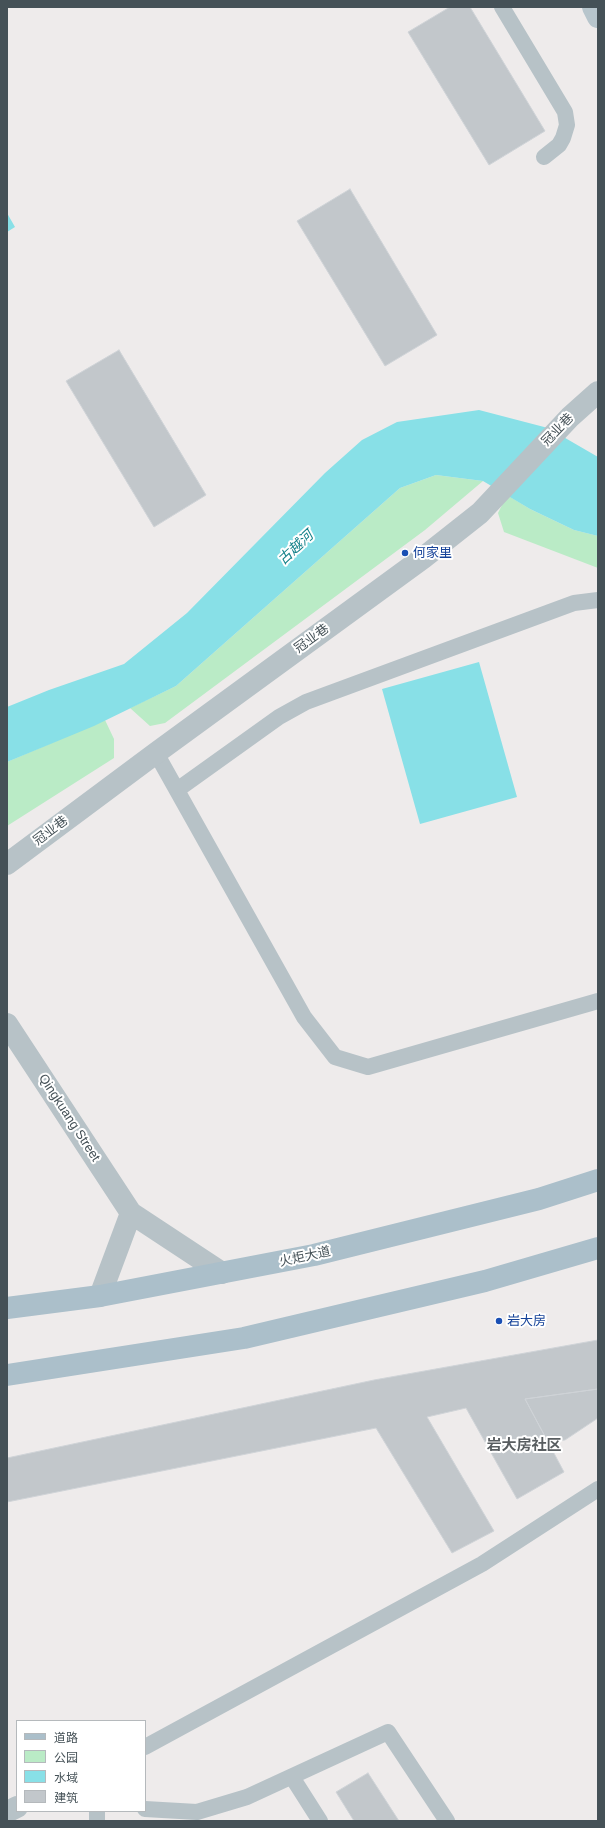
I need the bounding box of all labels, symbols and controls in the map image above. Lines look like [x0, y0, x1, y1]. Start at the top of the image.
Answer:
street label: 冠业巷 [539, 411, 577, 449]
water label: 古越河 [275, 528, 317, 568]
place label: 何家里 [413, 545, 452, 561]
marker: 何家里 [400, 548, 410, 558]
street label: 冠业巷 [292, 621, 332, 657]
street label: 冠业巷 [31, 813, 71, 849]
street label: Qingkuang Street [35, 1071, 103, 1165]
street label: 火炬大道 [278, 1244, 332, 1270]
place label: 岩大房 [507, 1313, 546, 1329]
marker: 岩大房 [494, 1316, 504, 1326]
district label: 岩大房社区 [487, 1437, 561, 1455]
legend [16, 1720, 146, 1812]
text: 道路 [54, 1731, 78, 1745]
text: 公园 [54, 1751, 78, 1765]
text: 水域 [54, 1771, 78, 1785]
text: 建筑 [54, 1791, 78, 1805]

